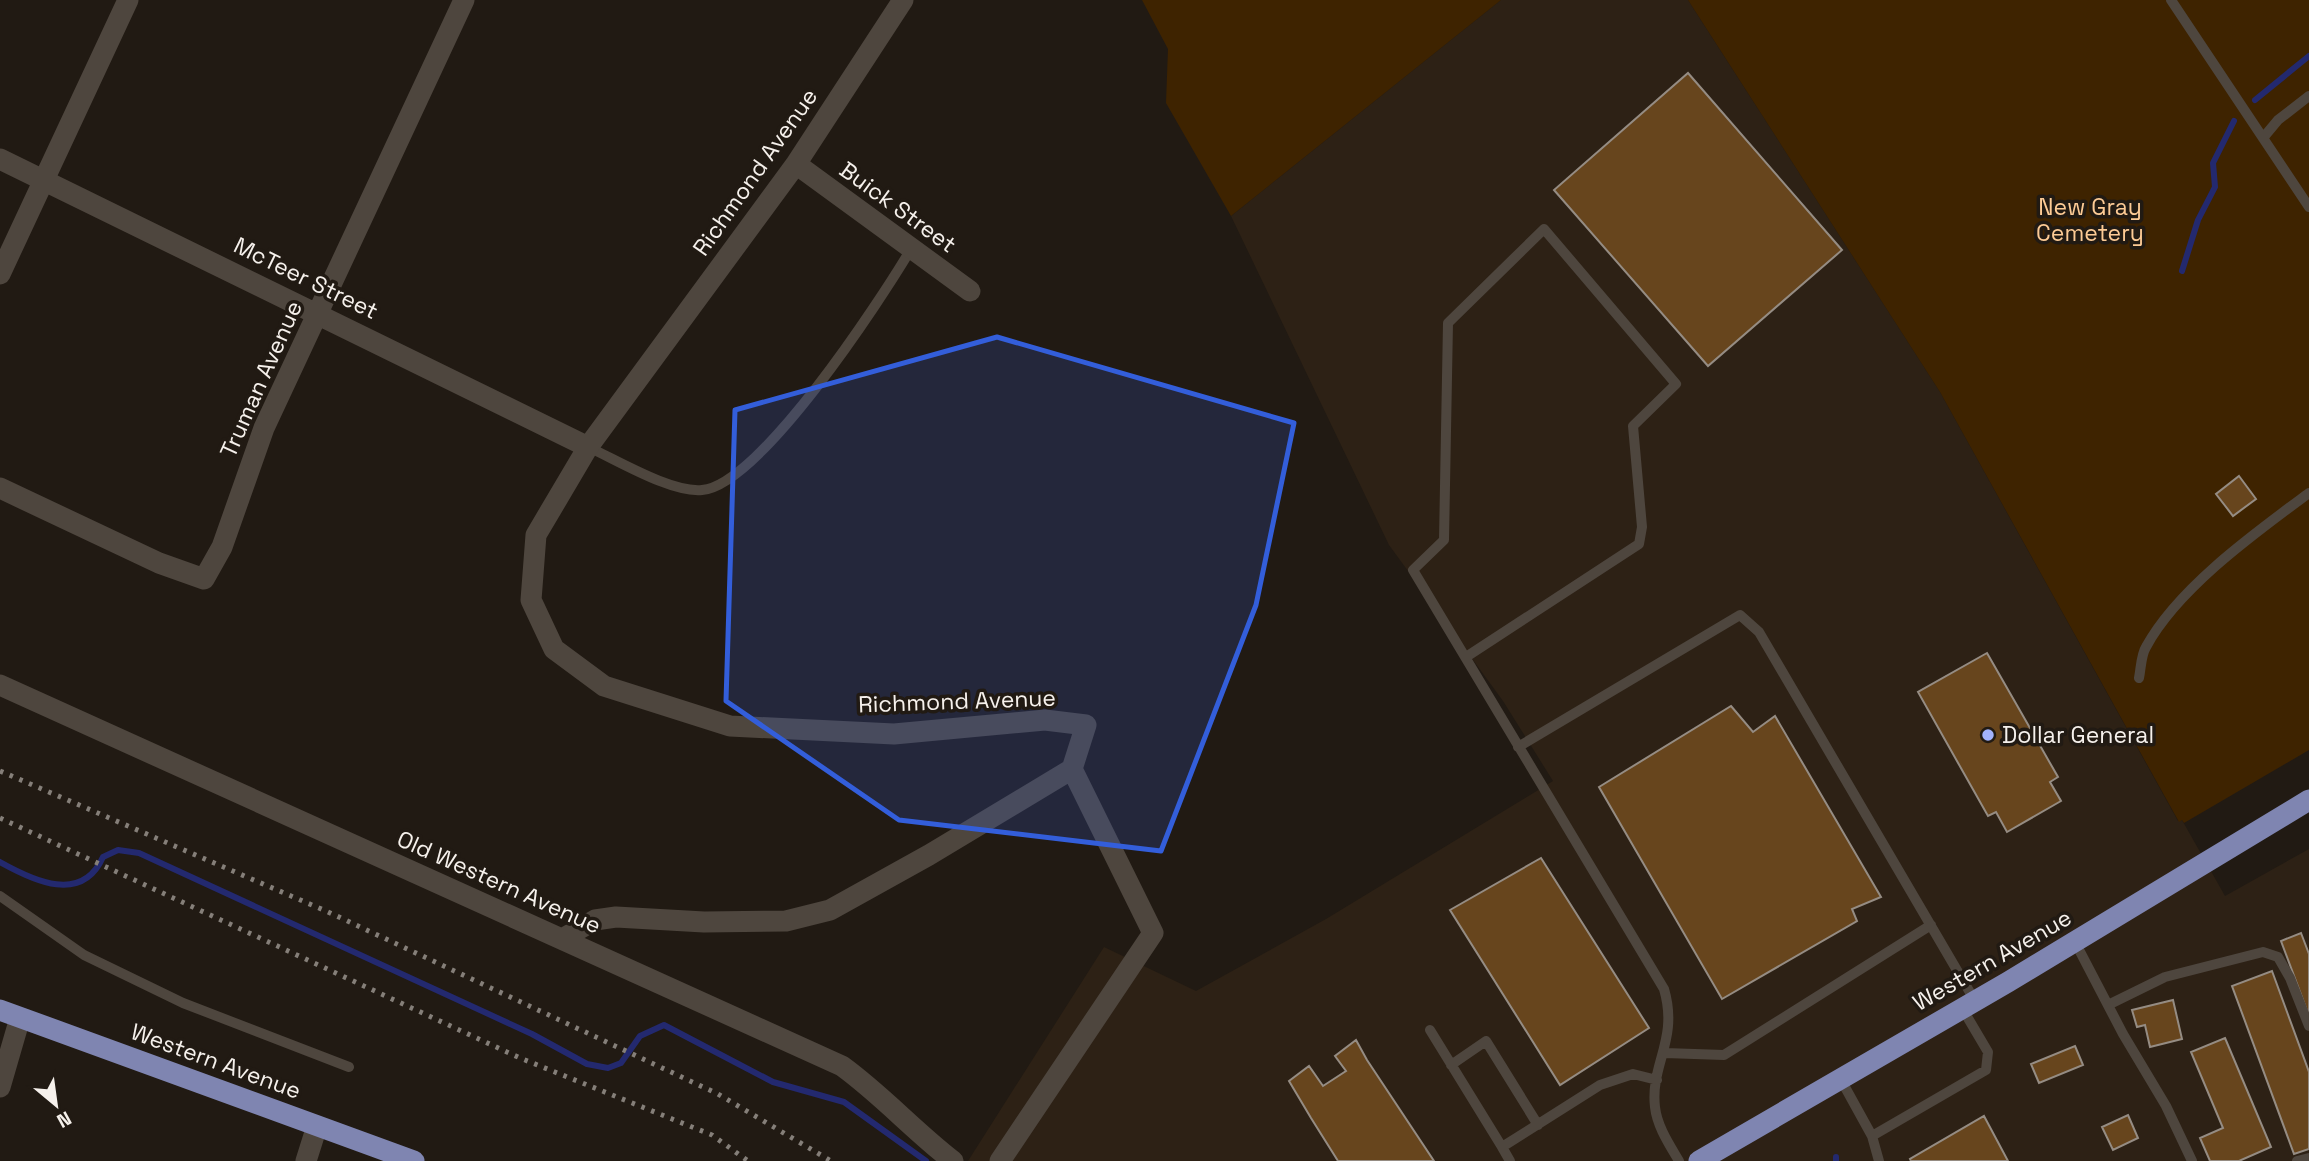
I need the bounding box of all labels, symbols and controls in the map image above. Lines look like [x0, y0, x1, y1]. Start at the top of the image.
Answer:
street label: Richmond Avenue [686, 82, 824, 262]
street label: Buick Street [834, 155, 962, 259]
park label: New Gray Cemetery [2036, 192, 2144, 248]
street label: McTeer Street [229, 230, 383, 326]
street label: Truman Avenue [213, 296, 309, 462]
street label: Richmond Avenue [858, 683, 1056, 719]
place label: Dollar General [2002, 720, 2154, 750]
marker: Dollar General [1980, 727, 1996, 743]
street label: Old Western Avenue [392, 824, 606, 940]
street label: Western Avenue [1907, 902, 2077, 1018]
street label: Western Avenue [127, 1016, 305, 1106]
north arrow [21, 1070, 91, 1140]
text: N [52, 1105, 76, 1133]

